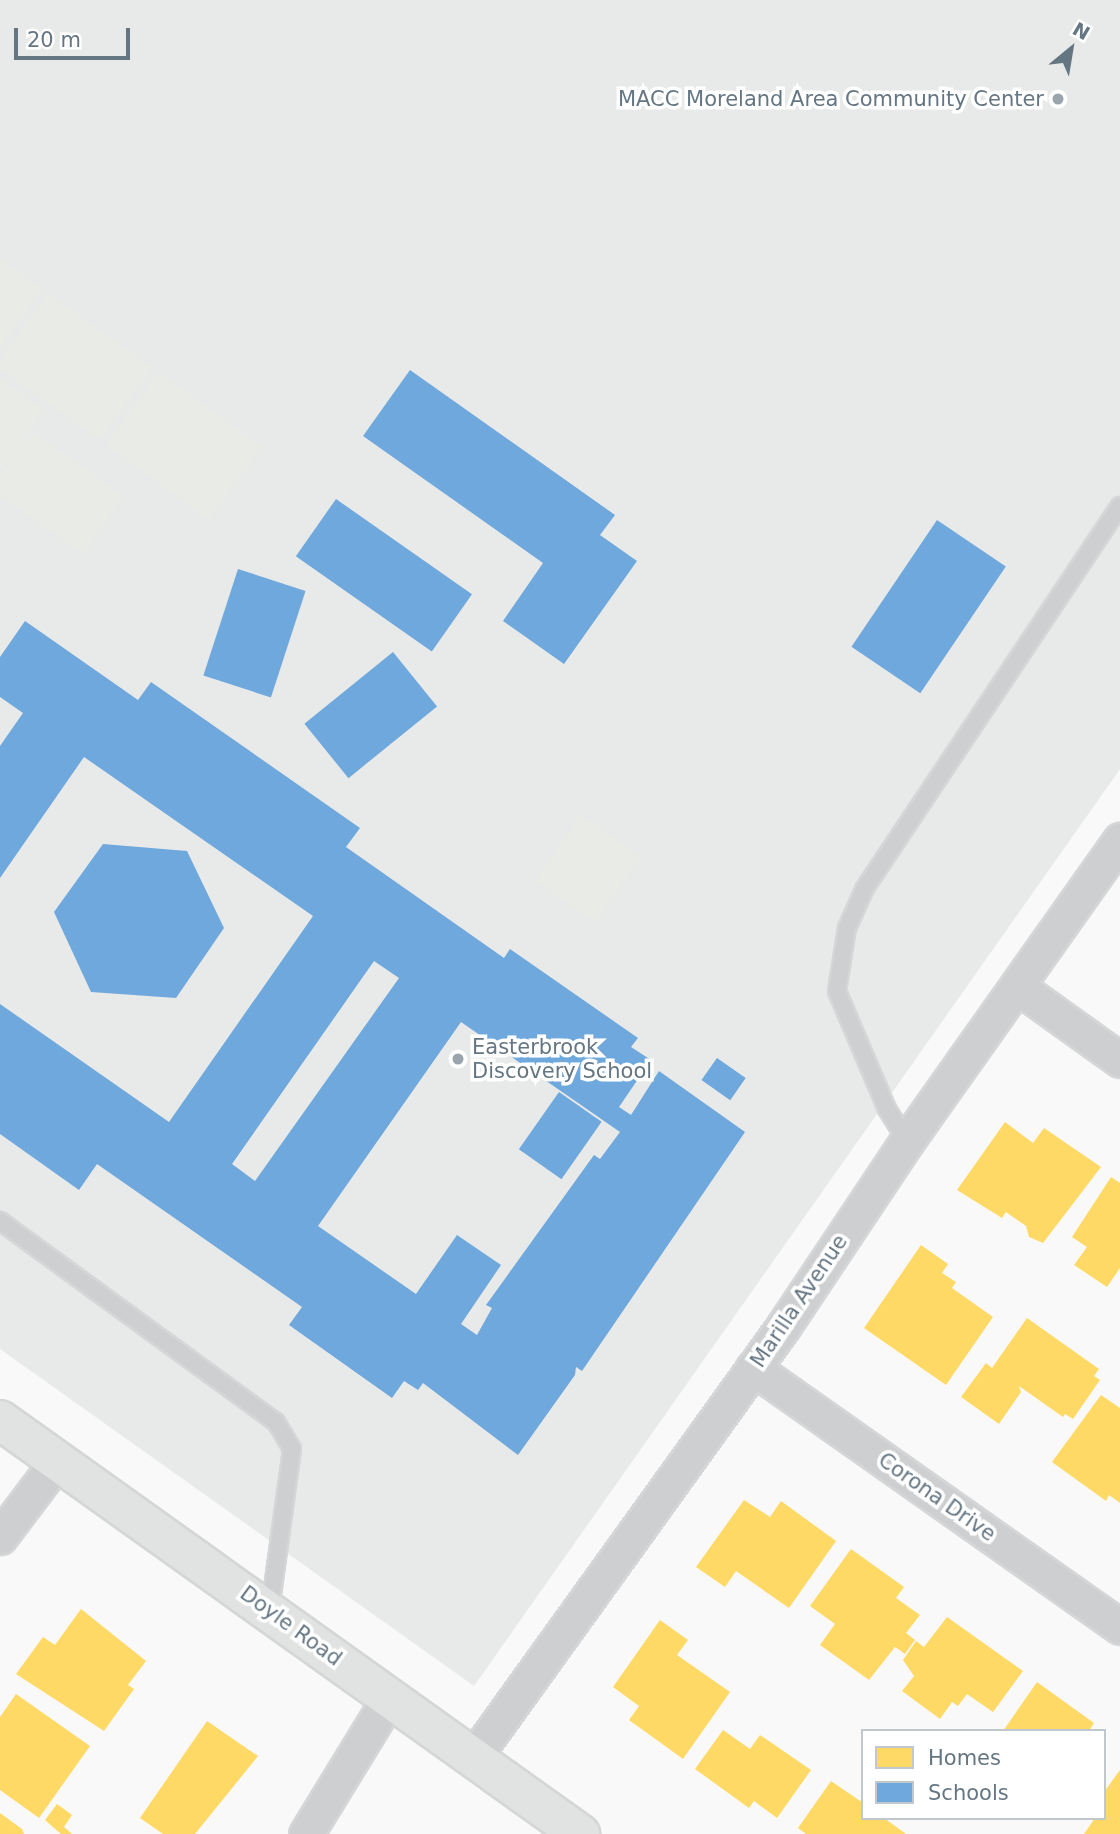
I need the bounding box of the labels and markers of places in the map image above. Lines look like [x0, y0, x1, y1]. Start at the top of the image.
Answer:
place label: MACC Moreland Area Community Center [618, 86, 1044, 112]
marker: MACC Moreland Area Community Center [1050, 91, 1066, 107]
place label: Easterbrook Discovery School [472, 1034, 652, 1084]
marker: Easterbrook Discovery School [450, 1051, 466, 1067]

